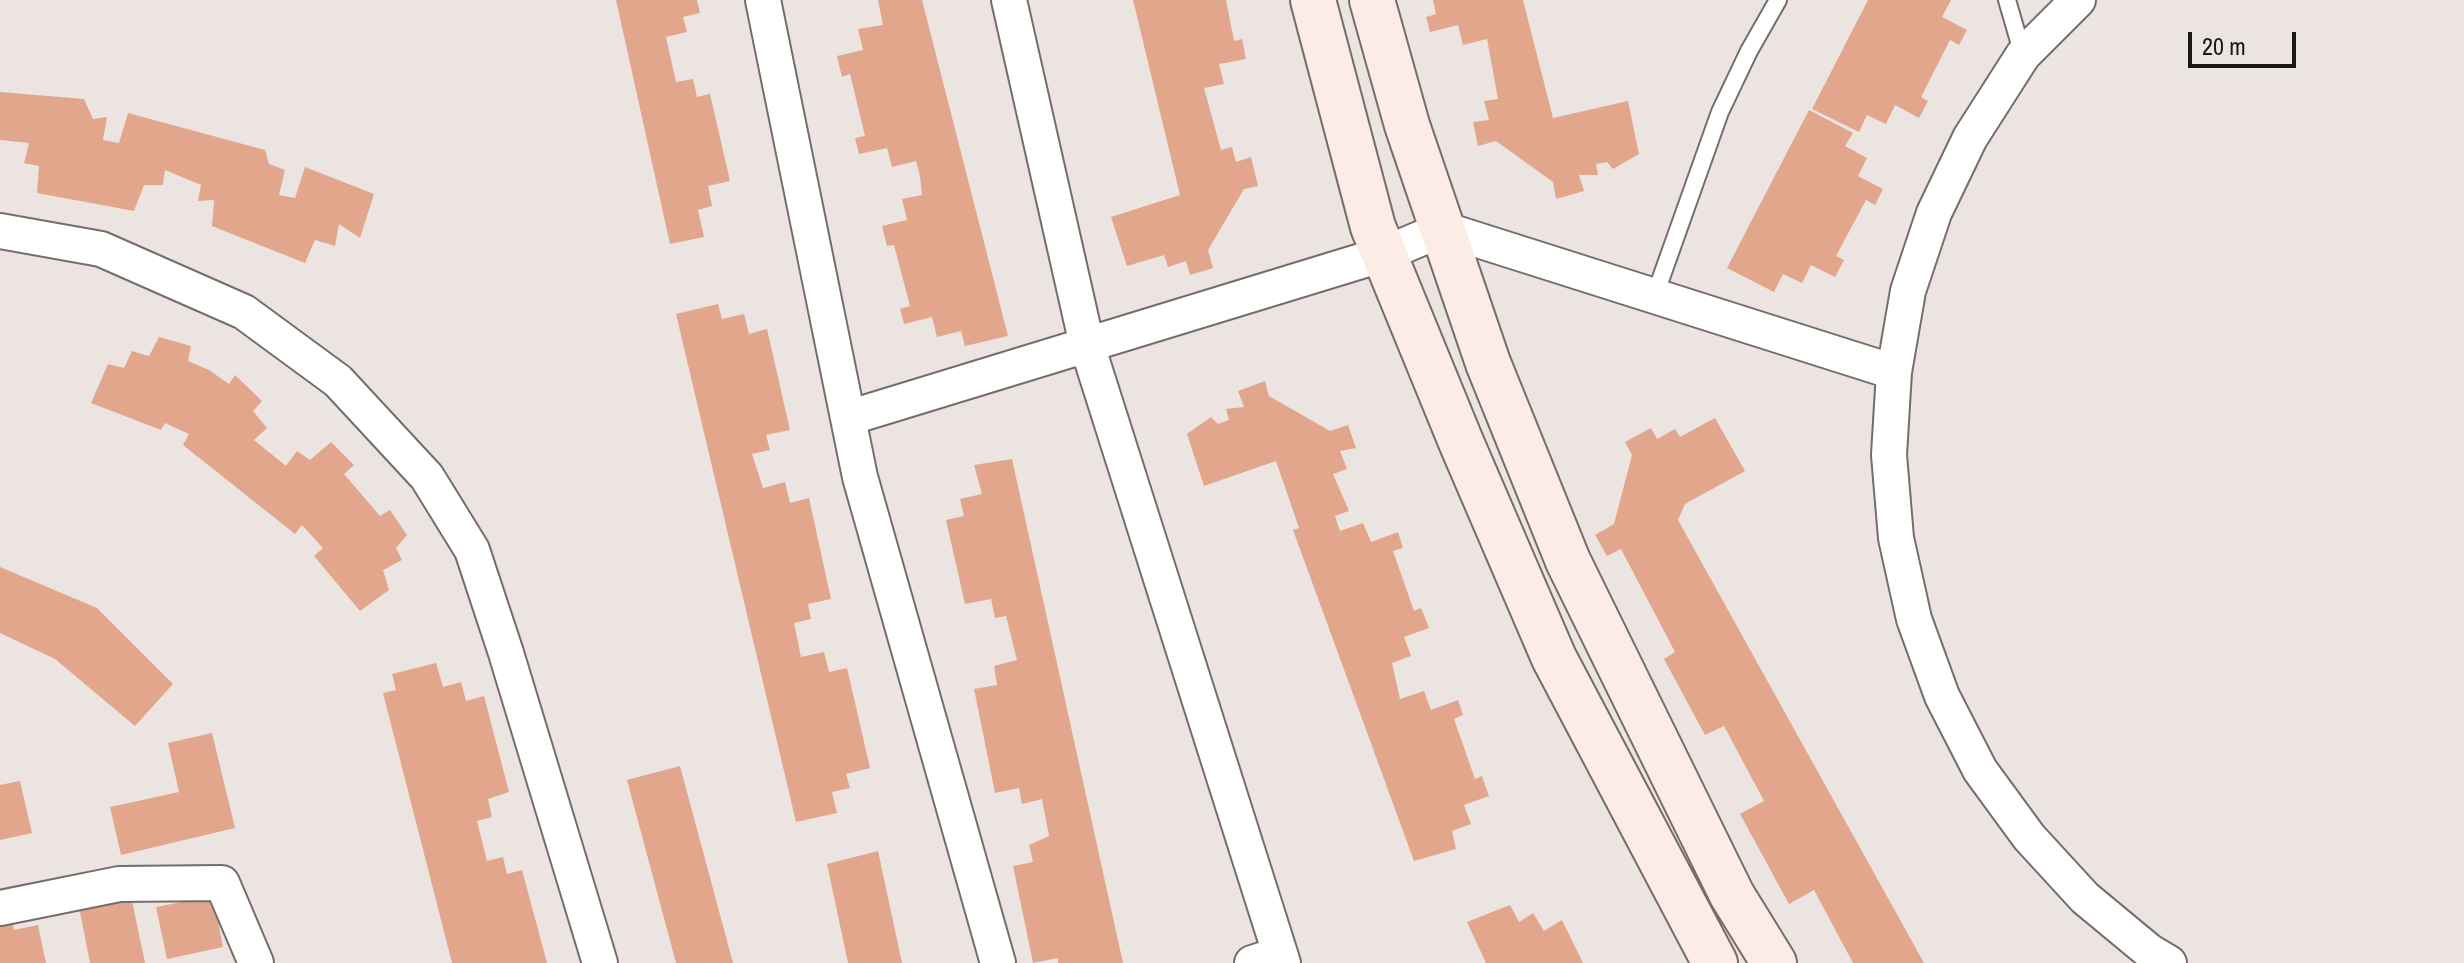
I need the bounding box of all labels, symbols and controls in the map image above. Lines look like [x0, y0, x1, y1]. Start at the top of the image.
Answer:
scale bar [2192, 16, 2300, 66]
text: 20 m [2202, 30, 2246, 62]

